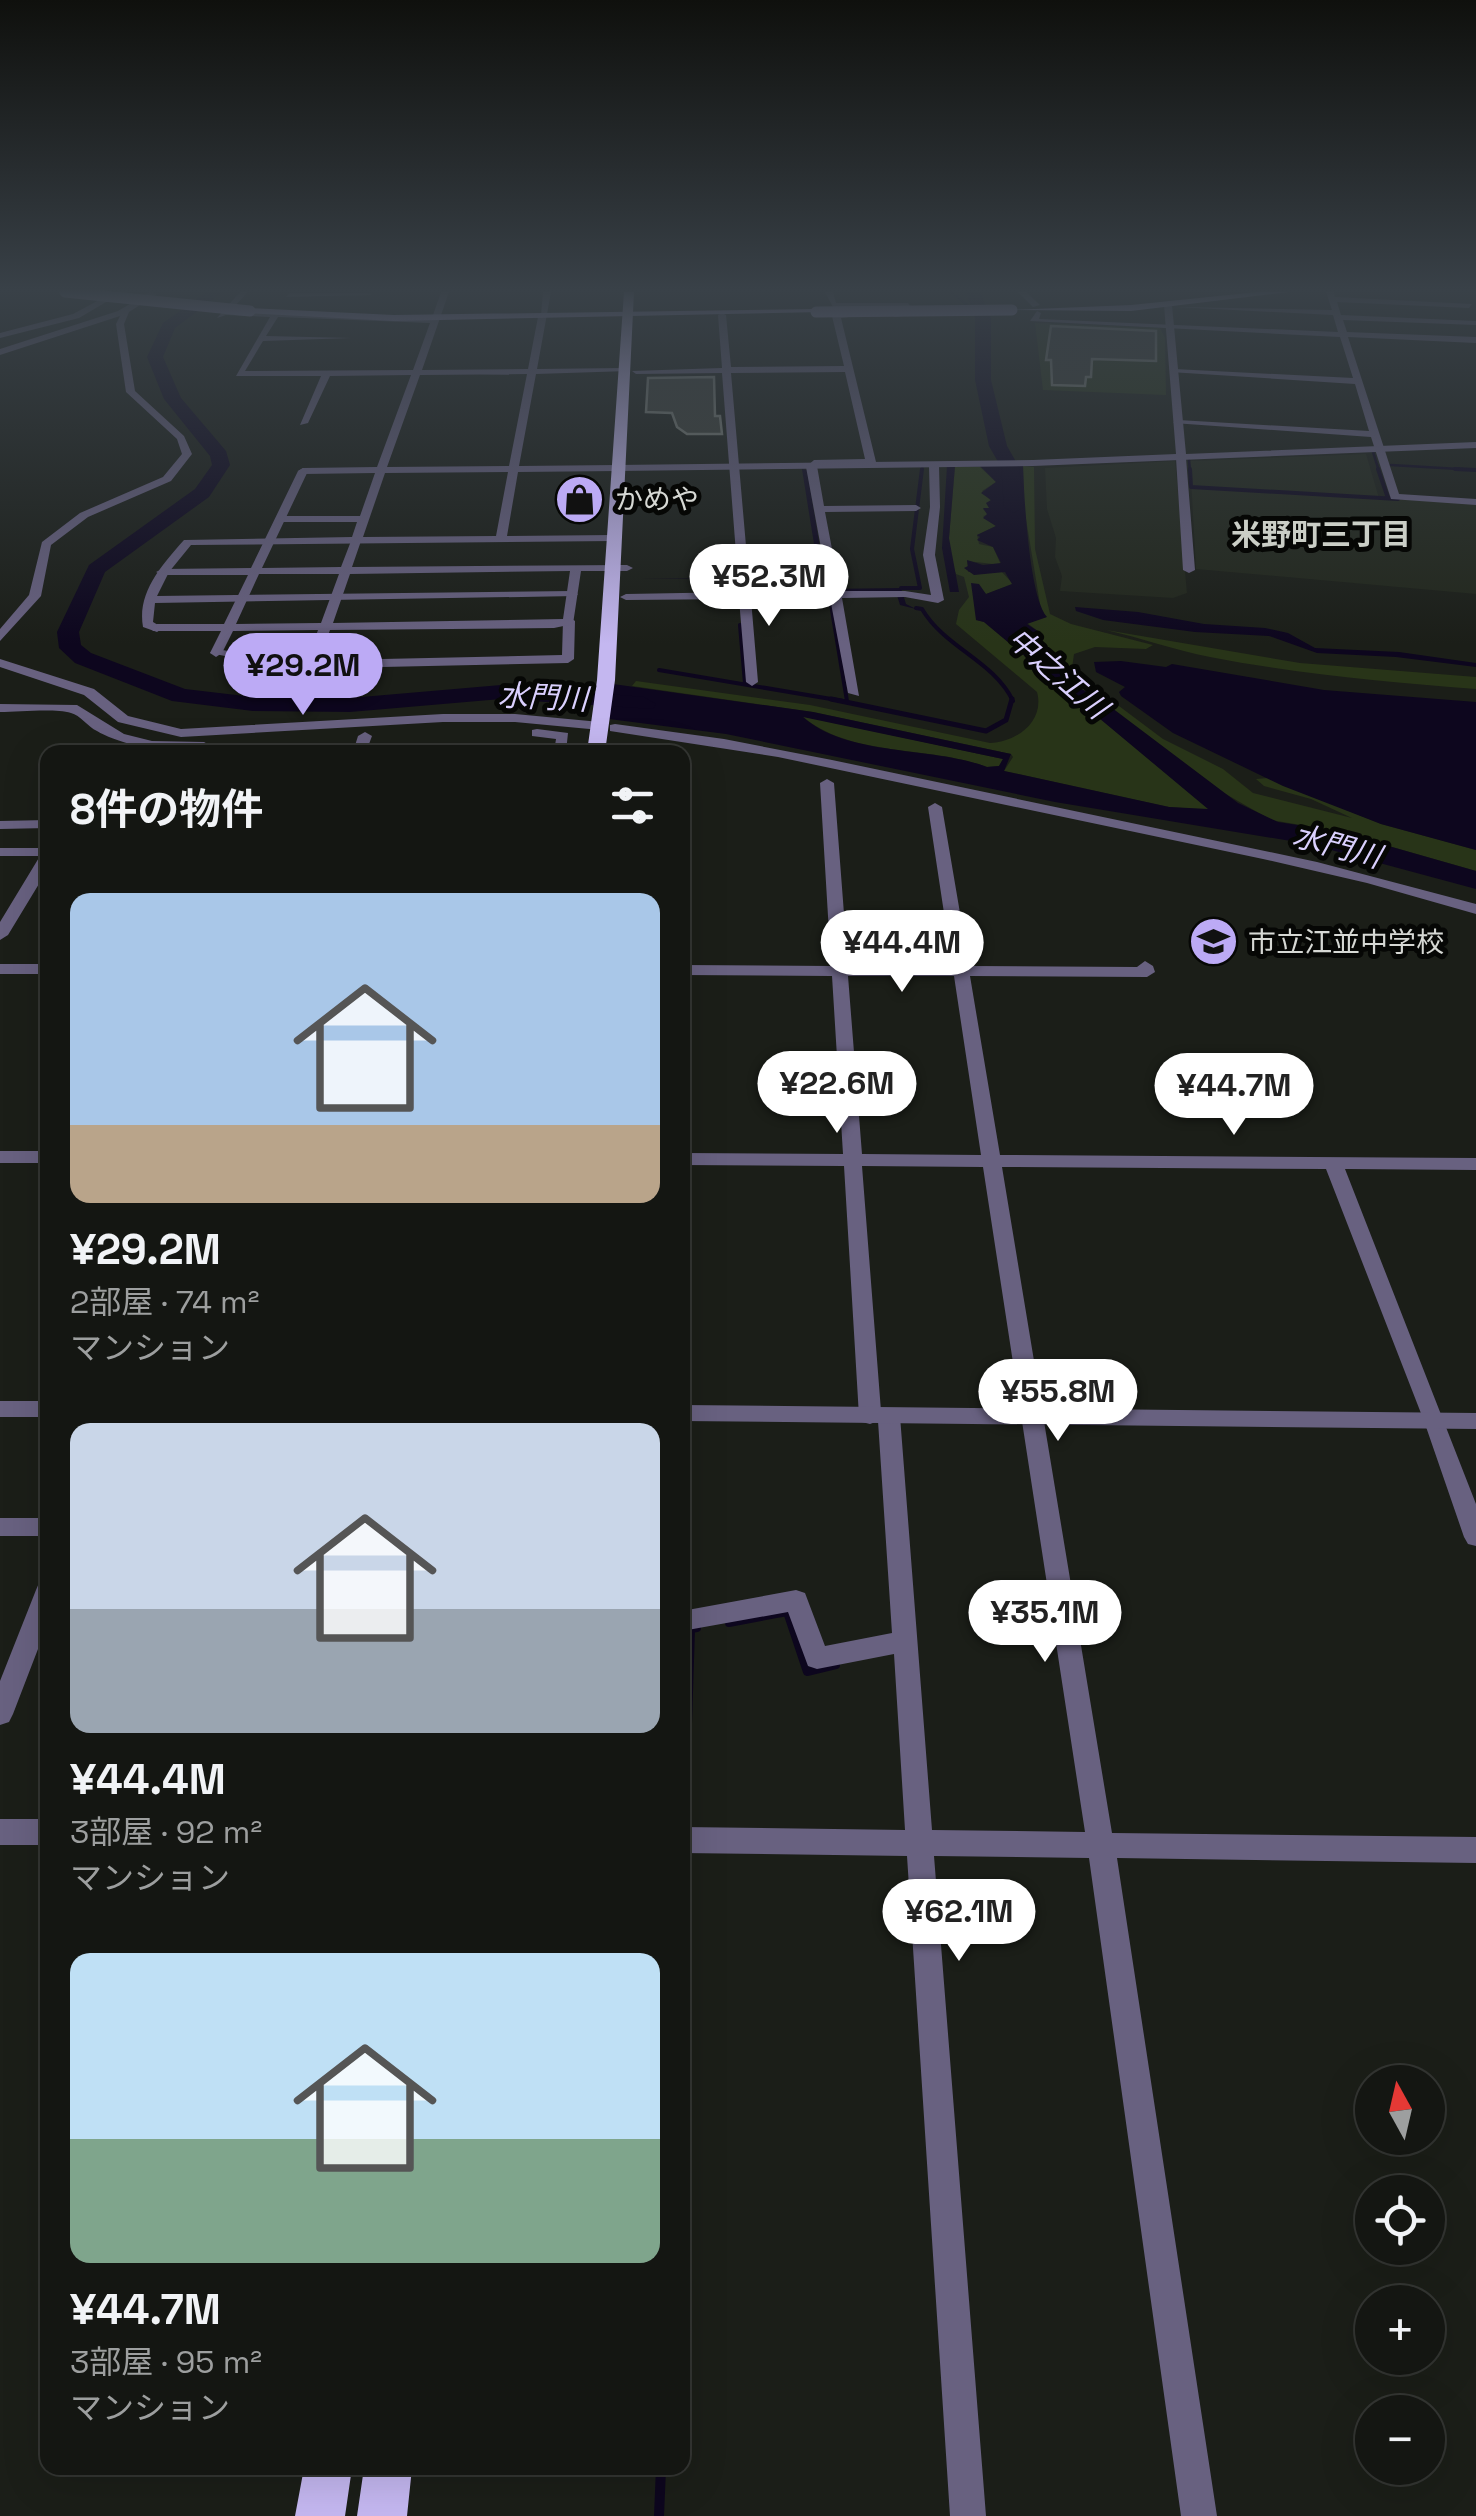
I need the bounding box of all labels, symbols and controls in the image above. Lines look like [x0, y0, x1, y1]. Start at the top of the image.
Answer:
shop icon: かめや [554, 473, 606, 525]
place label: かめや [615, 481, 699, 517]
district label: 米野町三丁目 [1231, 515, 1411, 554]
pin: ¥52.3M [688, 544, 850, 629]
text: ¥52.3M [711, 556, 827, 596]
water label: 中之江川 [1000, 619, 1118, 729]
pin: ¥29.2M [222, 633, 384, 718]
text: ¥29.2M [246, 645, 360, 685]
water label: 水門川 [497, 675, 592, 719]
icon: filters [605, 778, 660, 833]
text: 8件の物件 [70, 783, 263, 836]
water label: 水門川 [1288, 816, 1388, 877]
pin: ¥44.4M [821, 910, 983, 995]
school or university icon: 市立江並中学校 [1187, 916, 1239, 968]
text: ¥44.4M [843, 922, 961, 962]
place label: 市立江並中学校 [1248, 924, 1444, 960]
icon: home [275, 958, 455, 1138]
pin: ¥22.6M [756, 1051, 918, 1136]
pin: ¥44.7M [1153, 1053, 1315, 1138]
text: ¥22.6M [779, 1063, 895, 1103]
text: ¥44.7M [1177, 1065, 1291, 1105]
text: ¥29.2M [70, 1223, 221, 1276]
text: 2部屋 · 74 m² [70, 1282, 259, 1322]
text: マンション [70, 1328, 230, 1368]
pin: ¥55.8M [977, 1359, 1139, 1444]
text: ¥55.8M [1000, 1371, 1116, 1411]
icon: home [275, 1488, 455, 1668]
pin: ¥35.1M [964, 1580, 1126, 1665]
text: ¥35.1M [990, 1592, 1100, 1632]
text: ¥44.4M [70, 1753, 226, 1806]
text: 3部屋 · 92 m² [70, 1812, 262, 1852]
text: マンション [70, 1858, 230, 1898]
pin: ¥62.1M [878, 1879, 1040, 1964]
text: ¥62.1M [904, 1891, 1014, 1931]
icon: home [275, 2018, 455, 2198]
north arrow [1355, 2065, 1445, 2155]
map controls [1355, 2065, 1445, 2485]
button: locate [1355, 2175, 1445, 2265]
text: ¥44.7M [70, 2283, 221, 2336]
button: + [1355, 2285, 1445, 2375]
text: 3部屋 · 95 m² [70, 2342, 262, 2382]
text: マンション [70, 2388, 230, 2428]
button: − [1355, 2395, 1445, 2485]

